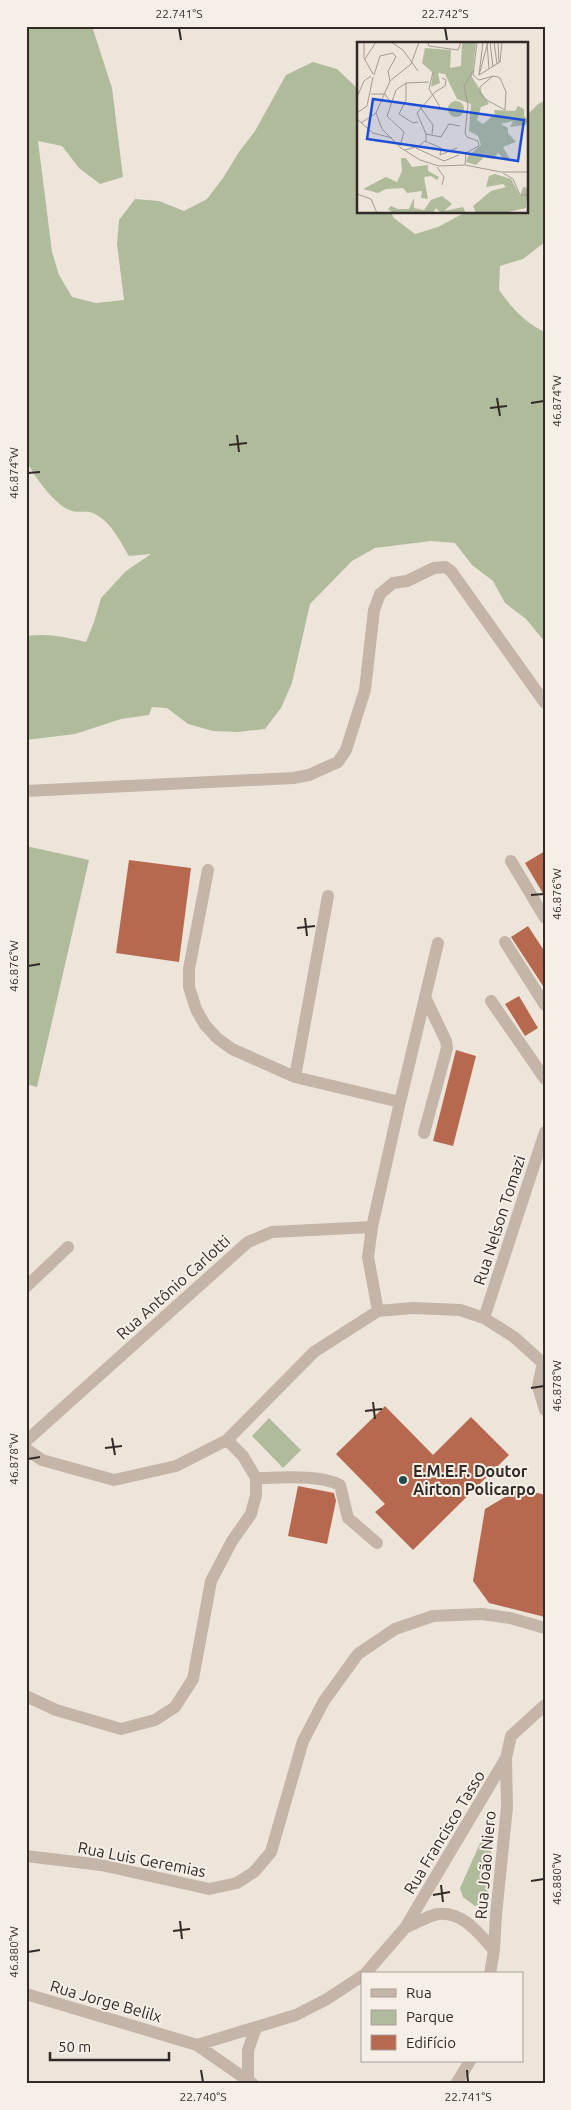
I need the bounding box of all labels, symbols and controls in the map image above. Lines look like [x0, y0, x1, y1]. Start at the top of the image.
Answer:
text: 22.741°S [156, 7, 202, 20]
text: 22.742°S [422, 7, 468, 20]
inset map [357, 42, 528, 214]
text: 46.874°W [550, 375, 563, 427]
text: 46.874°W [7, 447, 20, 499]
text: 46.876°W [550, 868, 563, 920]
text: 46.876°W [7, 940, 20, 992]
street label: Rua Nelson Tomazi [470, 1153, 528, 1287]
street label: Rua Antônio Carlotti [113, 1231, 233, 1343]
text: 46.878°W [550, 1360, 563, 1412]
text: 46.878°W [7, 1433, 20, 1485]
place label: E.M.E.F. Doutor Airton Policarpo [413, 1462, 536, 1498]
marker: E.M.E.F. Doutor Airton Policarpo [397, 1474, 409, 1486]
street label: Rua Francisco Tasso [400, 1767, 488, 1897]
street label: Rua João Niero [471, 1810, 499, 1920]
street label: Rua Luis Geremias [76, 1838, 208, 1880]
text: 46.880°W [550, 1853, 563, 1905]
text: 46.880°W [7, 1926, 20, 1978]
legend [361, 1972, 524, 2062]
street label: Rua Jorge Belilx [48, 1976, 164, 2026]
text: Rua [406, 1984, 432, 2001]
text: Parque [406, 2008, 454, 2025]
scale bar [50, 2030, 169, 2062]
text: Edifício [406, 2034, 456, 2051]
text: 50 m [58, 2038, 91, 2055]
text: 22.740°S [180, 2090, 226, 2103]
text: 22.741°S [445, 2090, 491, 2103]

